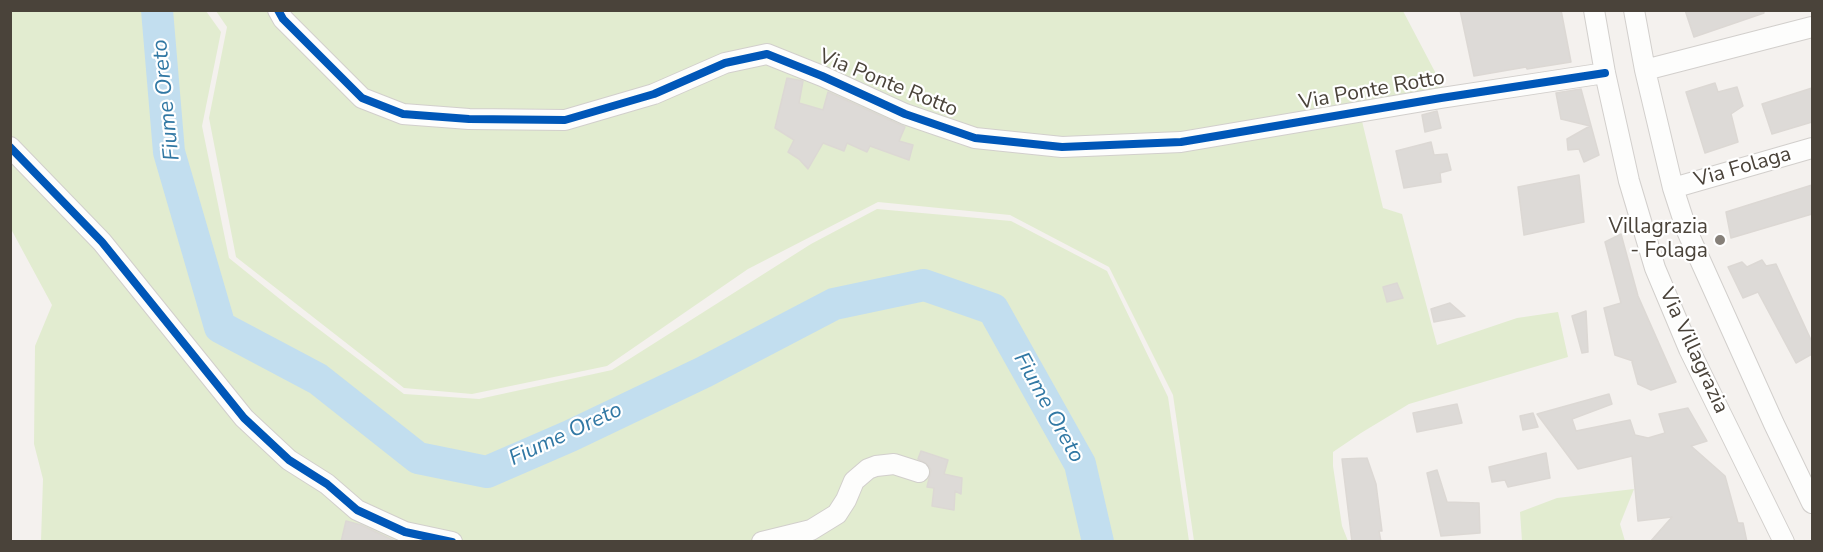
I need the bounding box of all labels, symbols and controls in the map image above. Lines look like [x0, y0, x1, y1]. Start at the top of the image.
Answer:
water label: Fiume Oreto [148, 38, 186, 162]
street label: Via Ponte Rotto [815, 45, 961, 123]
street label: Via Ponte Rotto [1297, 66, 1447, 116]
street label: Via Folaga [1692, 142, 1794, 194]
place label: Villagrazia - Folaga [1609, 215, 1708, 265]
marker: Villagrazia - Folaga [1713, 233, 1727, 247]
street label: Via Villagrazia [1653, 284, 1733, 418]
water label: Fiume Oreto [1007, 348, 1089, 468]
water label: Fiume Oreto [505, 397, 627, 473]

